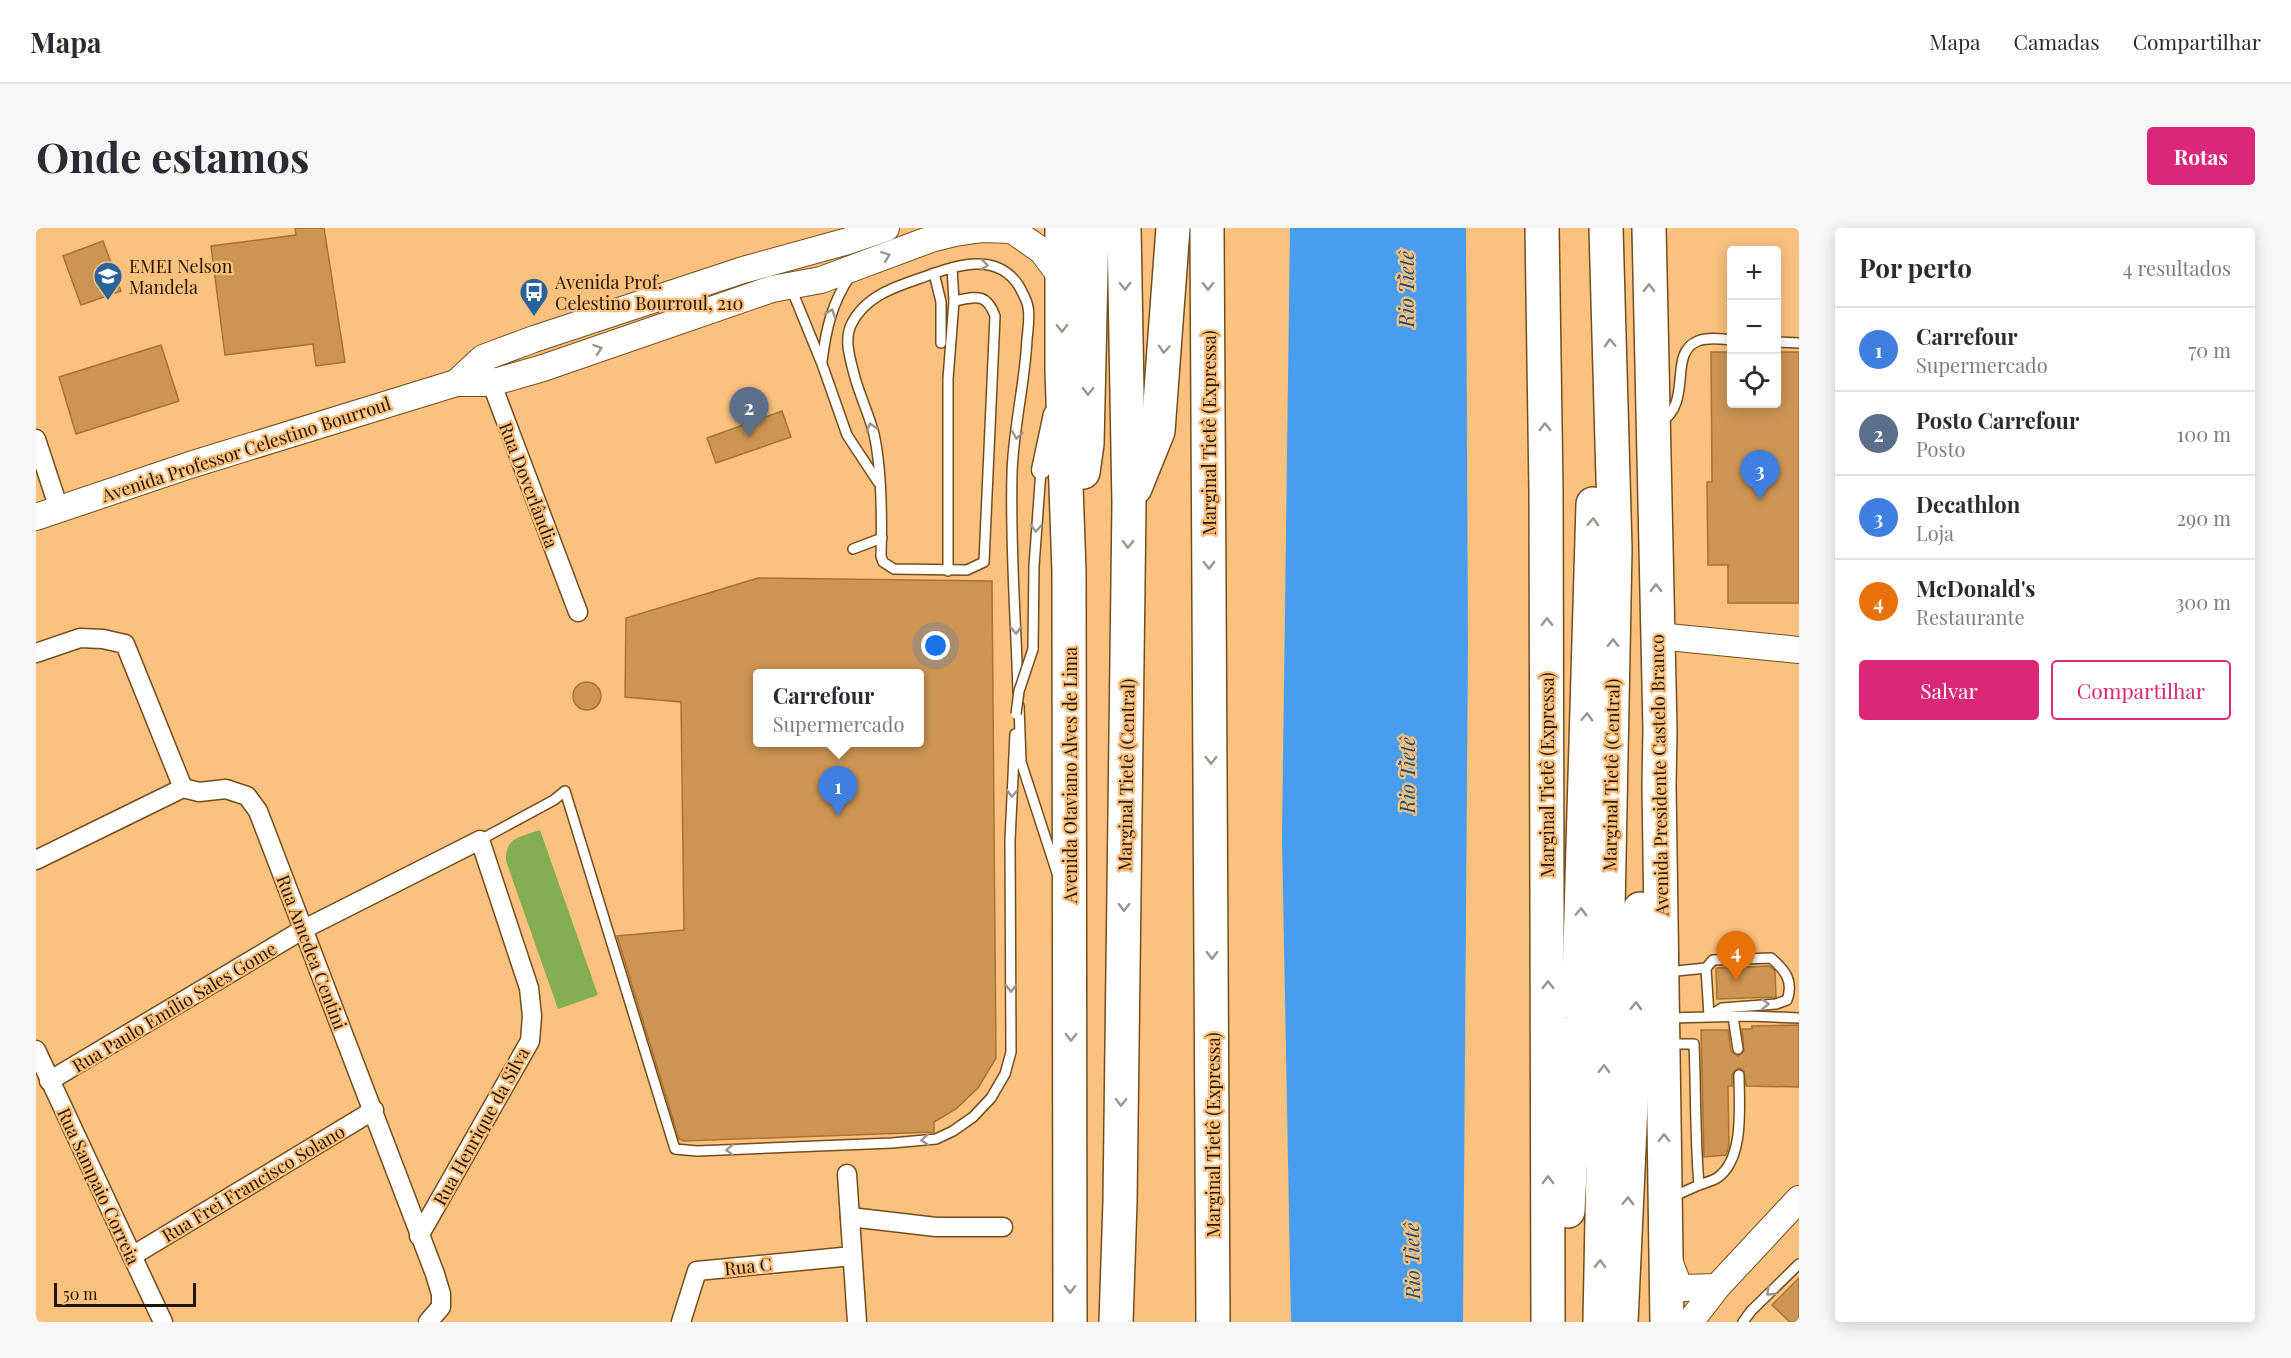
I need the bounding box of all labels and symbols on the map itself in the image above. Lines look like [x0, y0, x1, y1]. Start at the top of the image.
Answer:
water label: Rio Tietê [1392, 249, 1419, 328]
one-way arrow [880, 251, 891, 263]
place label: EMEI Nelson Mandela [129, 254, 233, 299]
one-way arrow [980, 259, 989, 271]
school or university icon: EMEI Nelson Mandela [92, 260, 124, 302]
place label: Avenida Prof. Celestino Bourroul, 210 [554, 270, 743, 315]
bus stop icon: Avenida Prof. Celestino Bourroul, 210 [518, 276, 550, 318]
one-way arrow [1119, 282, 1131, 291]
one-way arrow [1202, 282, 1214, 291]
one-way arrow [1643, 283, 1655, 292]
one-way arrow [824, 309, 836, 319]
one-way arrow [1056, 324, 1068, 333]
street label: Marginal Tietê (Expressa) [1197, 330, 1221, 536]
one-way arrow [1603, 338, 1616, 347]
one-way arrow [592, 344, 603, 356]
one-way arrow [1158, 345, 1171, 354]
one-way arrow [1082, 387, 1094, 396]
pin: 2 [730, 388, 768, 437]
street label: Avenida Professor Celestino Bourroul [97, 391, 394, 507]
street label: Rua Doverlândia [494, 419, 564, 551]
one-way arrow [866, 422, 878, 433]
one-way arrow [1539, 422, 1551, 431]
one-way arrow [1011, 431, 1023, 440]
pin: 3 [1740, 450, 1780, 500]
one-way arrow [1586, 517, 1599, 526]
one-way arrow [1030, 524, 1043, 533]
one-way arrow [1122, 540, 1135, 549]
one-way arrow [1203, 561, 1215, 570]
one-way arrow [1650, 583, 1663, 592]
one-way arrow [1541, 617, 1553, 626]
one-way arrow [1010, 626, 1022, 635]
your location [921, 631, 950, 660]
street label: Avenida Presidente Castelo Branco [1645, 634, 1673, 917]
one-way arrow [1607, 638, 1619, 647]
street label: Avenida Otaviano Alves de Lima [1058, 647, 1082, 904]
street label: Marginal Tietê (Expressa) [1535, 672, 1559, 878]
street label: Marginal Tietê (Central) [1112, 678, 1140, 872]
street label: Marginal Tietê (Central) [1597, 678, 1625, 872]
one-way arrow [1581, 712, 1593, 721]
water label: Rio Tietê [1393, 735, 1420, 814]
one-way arrow [1204, 756, 1217, 765]
pin: 1 [818, 766, 858, 816]
one-way arrow [1005, 789, 1018, 798]
street label: Rua Amedea Centini [271, 871, 353, 1033]
one-way arrow [1118, 903, 1130, 912]
one-way arrow [1575, 907, 1587, 916]
pin: 4 [1716, 932, 1756, 981]
street label: Rua Paulo Emílio Sales Gome [67, 936, 281, 1078]
one-way arrow [1206, 951, 1218, 960]
one-way arrow [1542, 980, 1554, 989]
one-way arrow [1005, 984, 1017, 993]
one-way arrow [1761, 998, 1770, 1010]
one-way arrow [1630, 1001, 1643, 1010]
one-way arrow [1065, 1032, 1077, 1041]
street label: Marginal Tietê (Expressa) [1201, 1032, 1225, 1238]
street label: Rua Henrique da Silva [427, 1043, 535, 1209]
one-way arrow [1598, 1064, 1610, 1073]
one-way arrow [1115, 1098, 1127, 1107]
street label: Rua Sampaio Correia [52, 1104, 146, 1268]
street label: Rua Frei Francisco Solano [157, 1119, 349, 1247]
one-way arrow [920, 1133, 929, 1146]
one-way arrow [1658, 1133, 1670, 1142]
one-way arrow [725, 1143, 734, 1156]
one-way arrow [1542, 1175, 1554, 1184]
one-way arrow [1621, 1196, 1634, 1205]
water label: Rio Tietê [1397, 1221, 1425, 1300]
street label: Rua C [723, 1252, 773, 1280]
one-way arrow [1594, 1259, 1606, 1268]
scale bar [54, 1280, 196, 1308]
one-way arrow [1064, 1284, 1077, 1293]
one-way arrow [1767, 1285, 1777, 1296]

